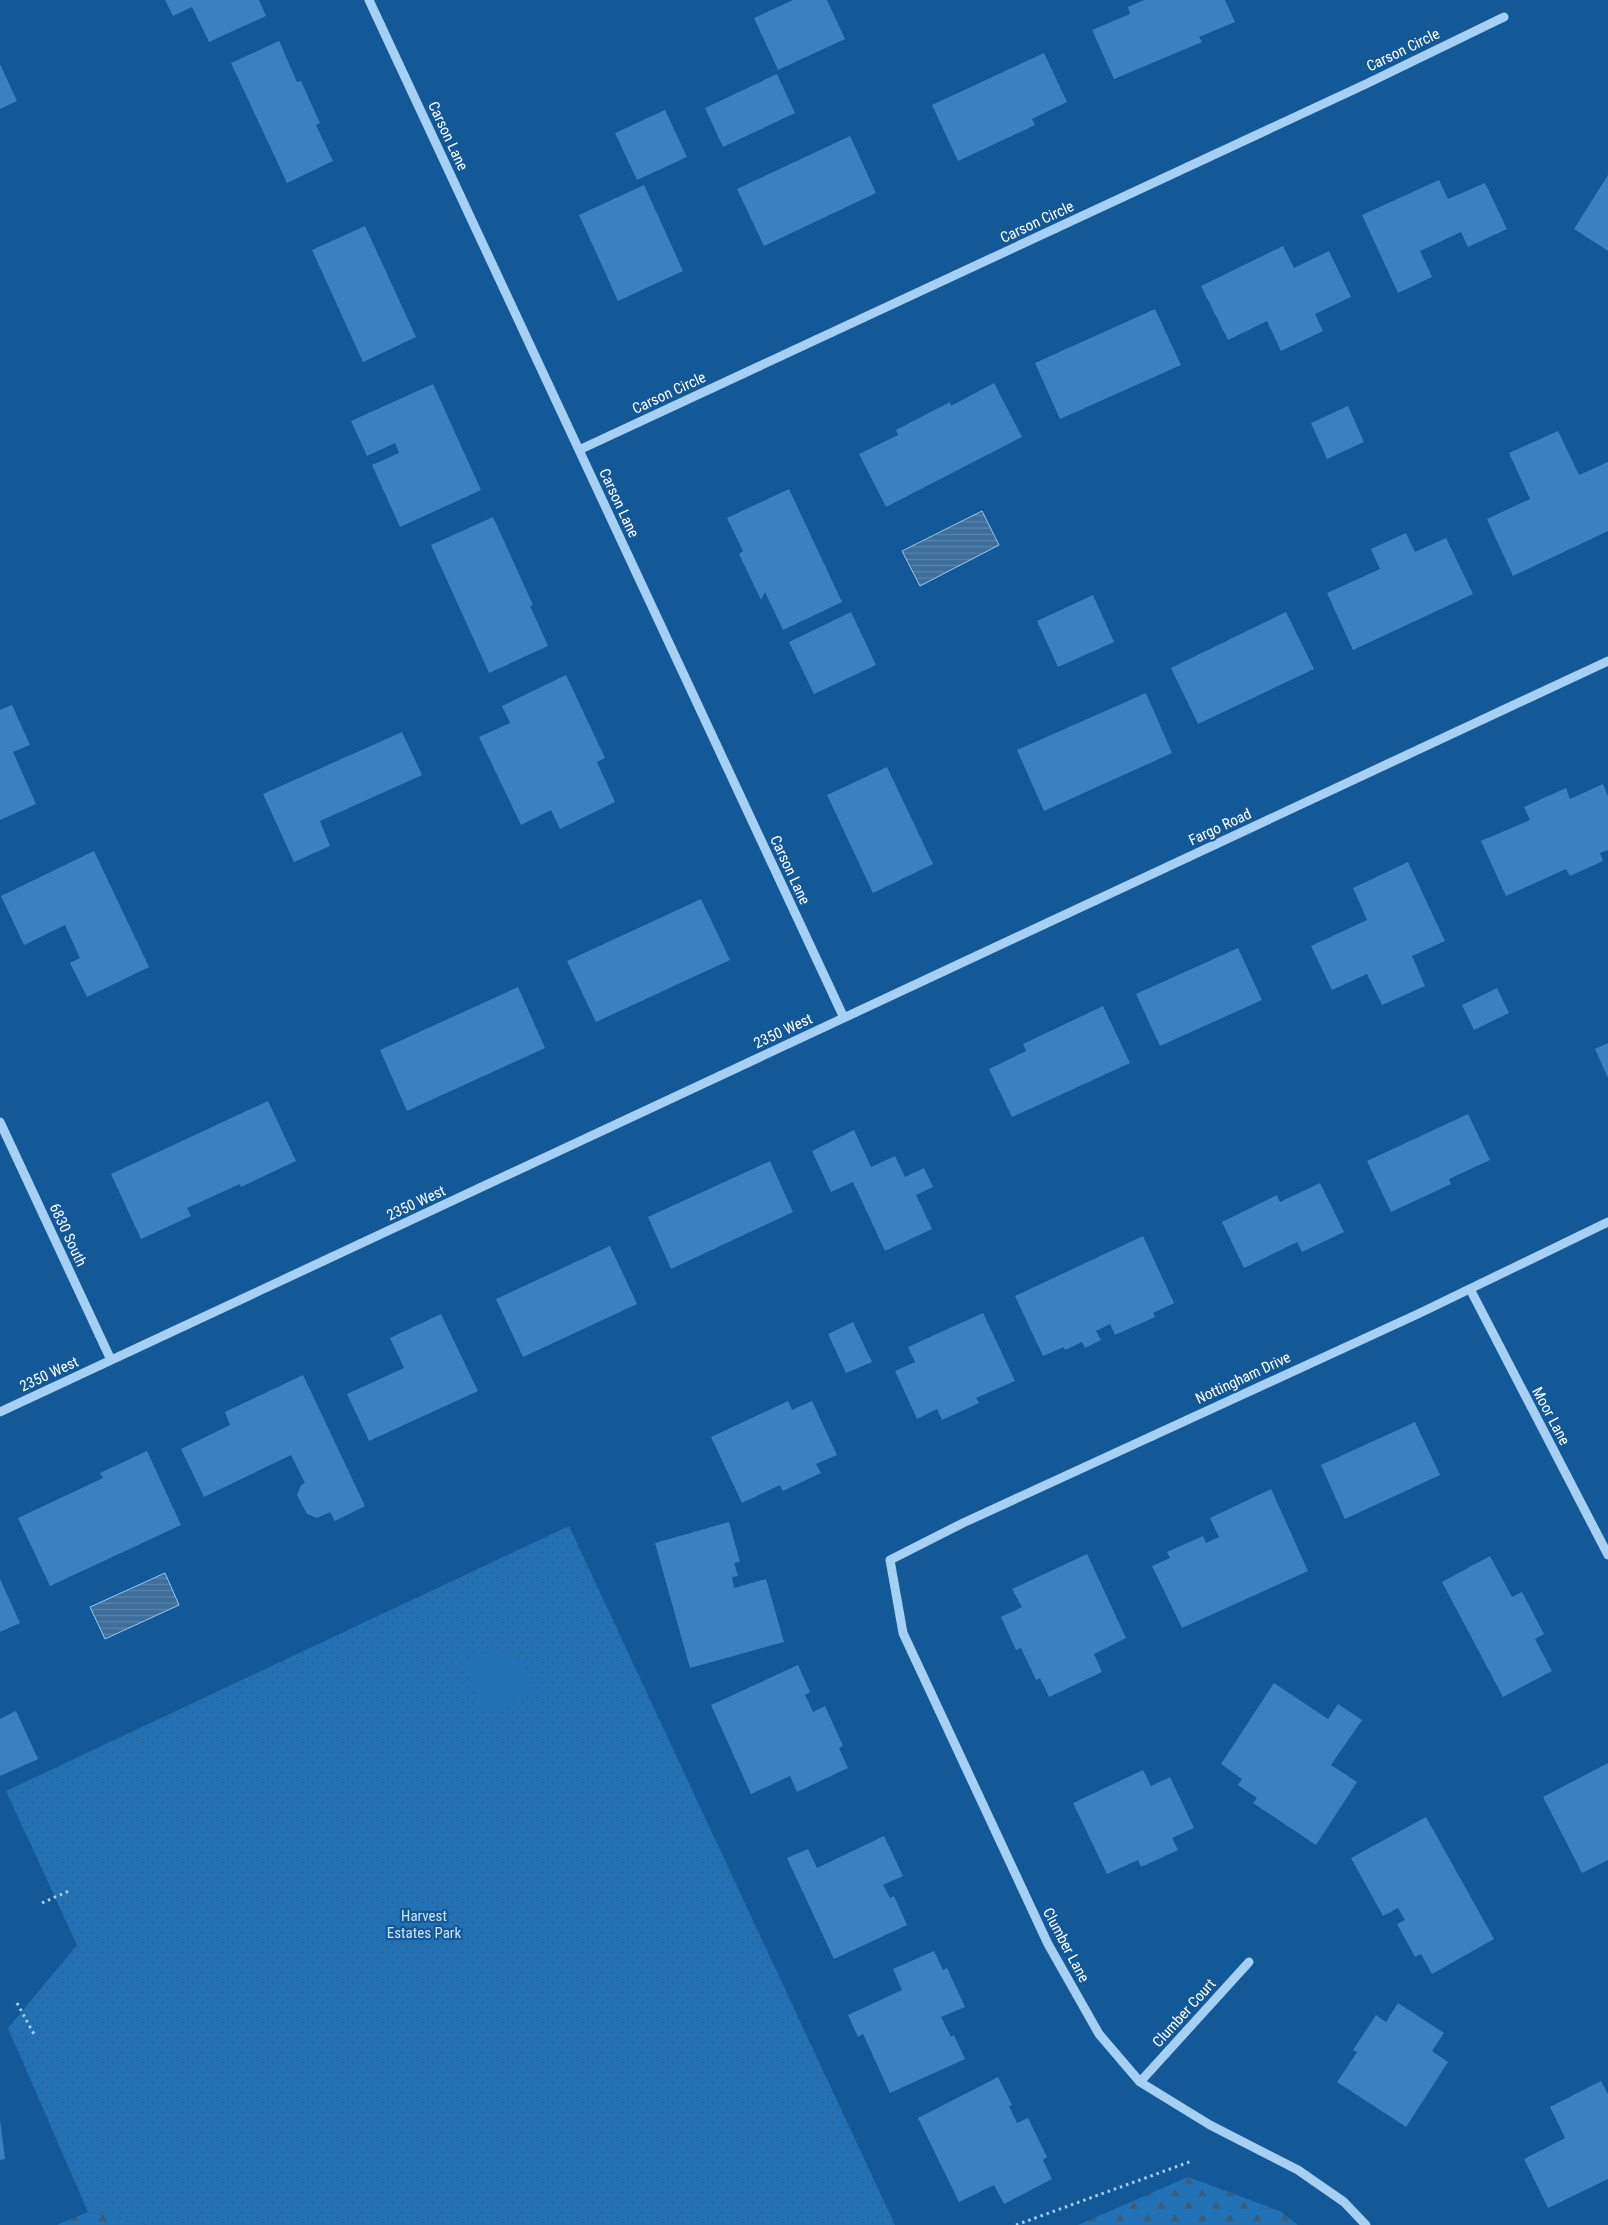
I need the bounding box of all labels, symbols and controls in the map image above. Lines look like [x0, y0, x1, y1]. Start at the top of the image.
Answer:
street label: Carson Circle [1363, 25, 1443, 75]
street label: Carson Lane [424, 99, 472, 173]
street label: Carson Circle [997, 197, 1077, 247]
street label: Carson Circle [629, 368, 709, 418]
street label: Carson Lane [595, 466, 643, 540]
street label: Fargo Road [1186, 805, 1254, 849]
street label: Carson Lane [766, 833, 814, 907]
street label: 2350 West [751, 1010, 815, 1052]
street label: 2350 West [384, 1182, 448, 1224]
street label: 6830 South [46, 1201, 90, 1269]
street label: Nottingham Drive [1193, 1348, 1293, 1408]
street label: 2350 West [17, 1353, 81, 1395]
street label: Moor Lane [1528, 1384, 1574, 1448]
street label: Clumber Lane [1039, 1905, 1093, 1985]
park label: Harvest Estates Park [387, 1907, 461, 1942]
street label: Clumber Court [1149, 1975, 1219, 2051]

